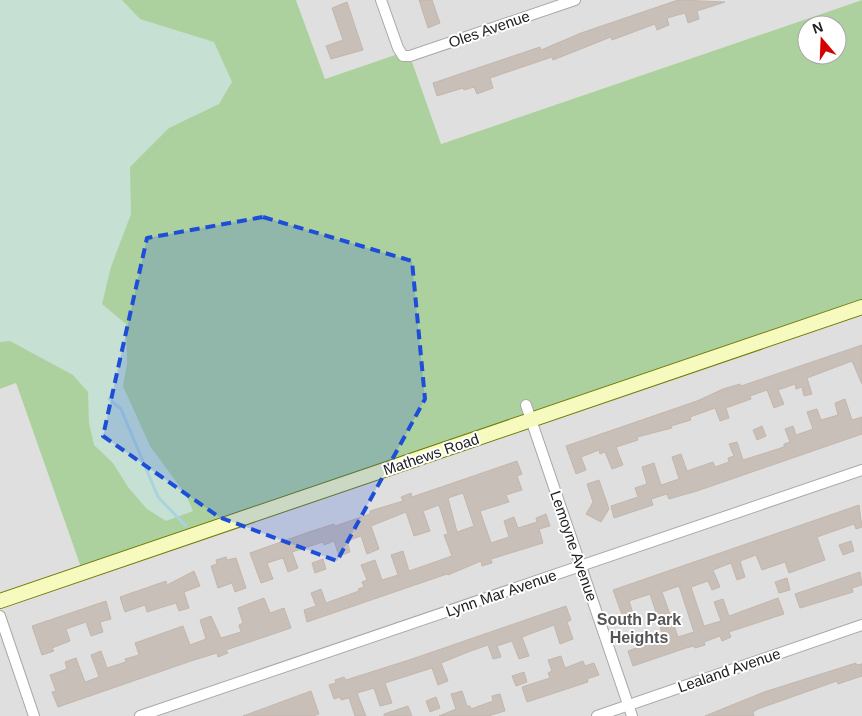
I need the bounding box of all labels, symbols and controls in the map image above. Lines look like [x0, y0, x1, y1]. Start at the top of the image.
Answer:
street label: Oles Avenue [446, 7, 532, 51]
north arrow [797, 15, 847, 65]
text: N [810, 18, 825, 37]
street label: Mathews Road [381, 430, 481, 478]
street label: Lemoyne Avenue [547, 489, 601, 603]
street label: Lynn Mar Avenue [443, 566, 559, 620]
district label: South Park Heights [597, 611, 681, 646]
street label: Lealand Avenue [675, 644, 783, 696]

